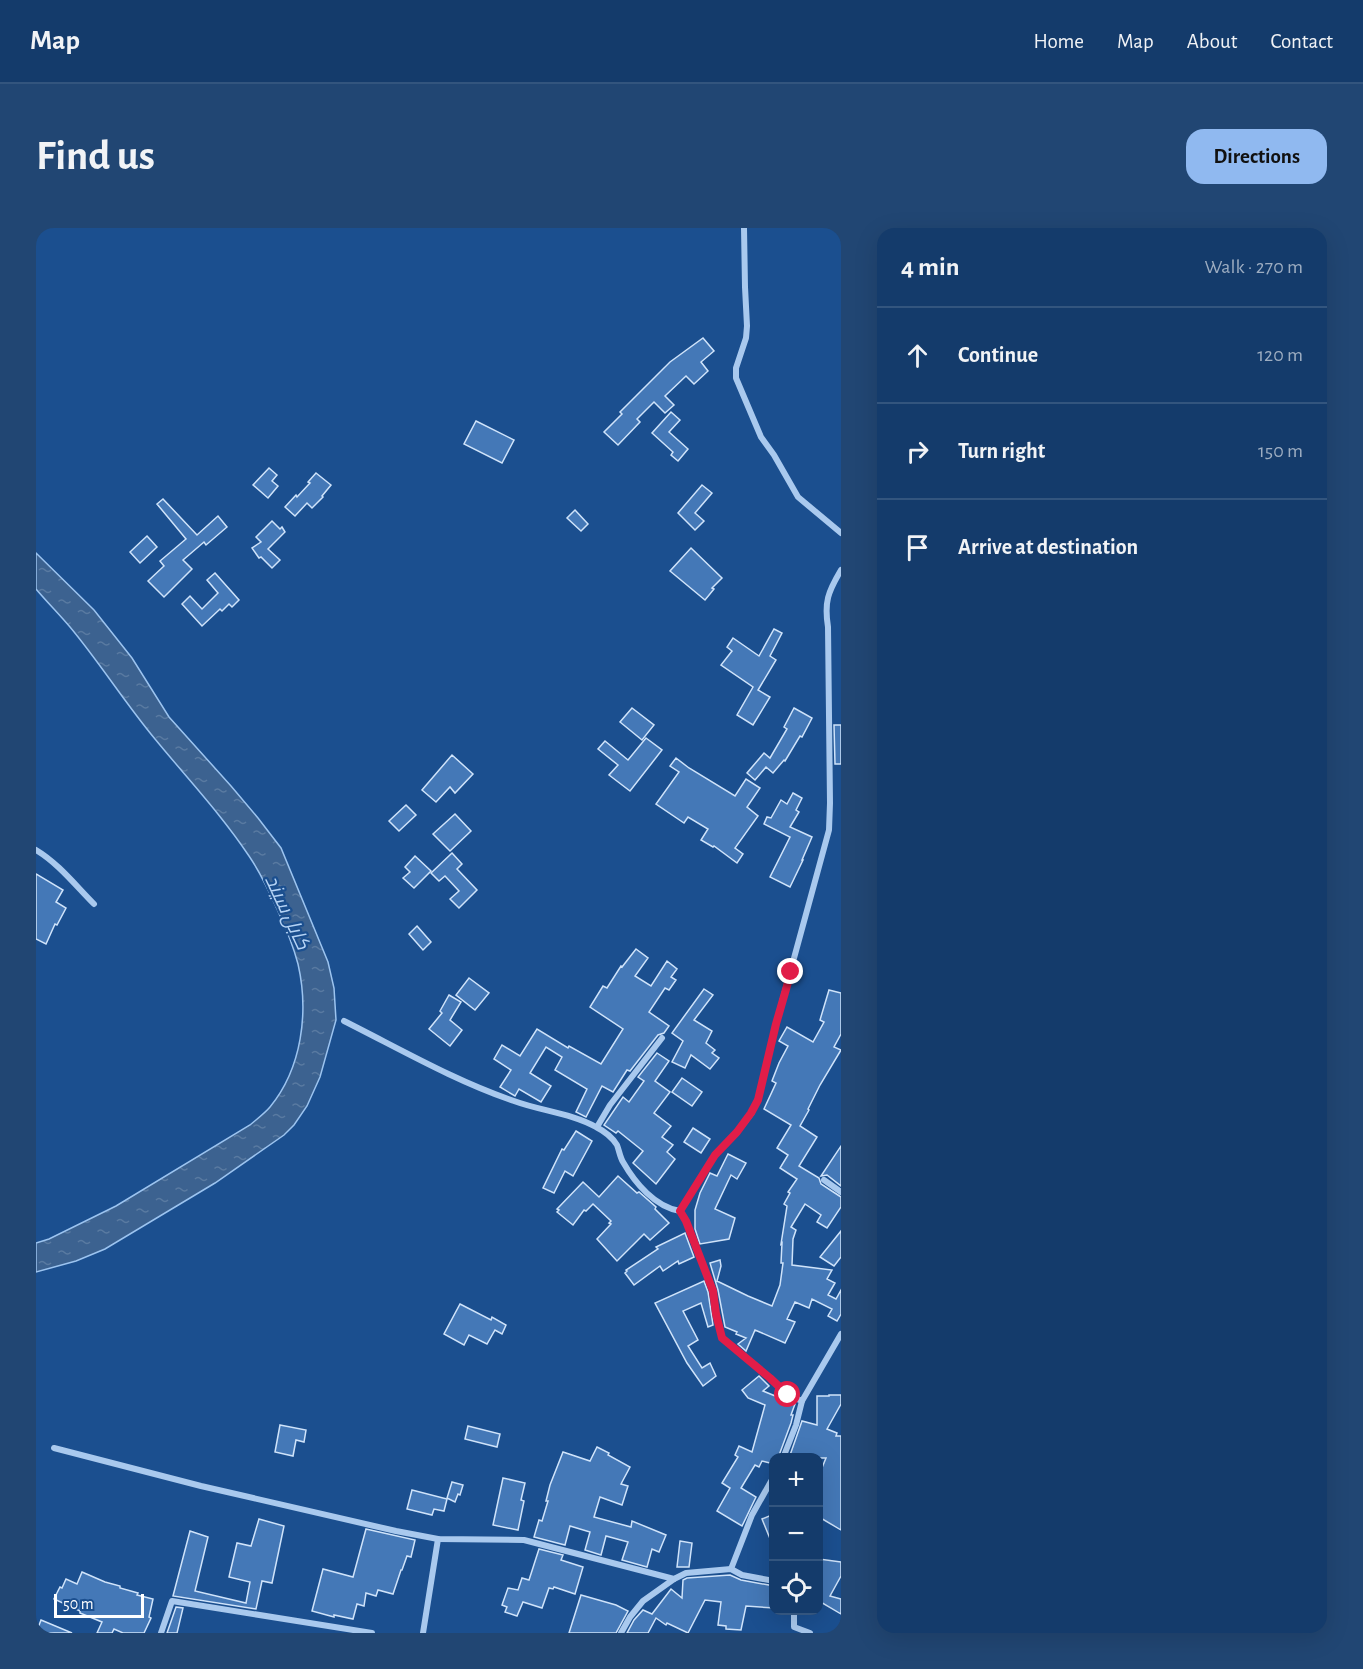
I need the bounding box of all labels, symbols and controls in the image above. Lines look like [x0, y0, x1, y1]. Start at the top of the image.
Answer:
text: Map [30, 27, 80, 55]
text: Home [1033, 31, 1084, 52]
text: Map [1117, 31, 1154, 52]
text: About [1187, 31, 1237, 52]
text: Contact [1270, 31, 1333, 52]
button: Directions [1186, 129, 1327, 184]
text: Find us [36, 135, 155, 177]
text: 4 min [901, 254, 960, 280]
text: Walk · 270 m [1204, 257, 1303, 277]
icon: ahead [901, 339, 934, 372]
text: Continue [958, 344, 1038, 366]
text: 120 m [1257, 345, 1303, 365]
icon: right [901, 435, 934, 468]
text: Turn right [958, 440, 1045, 462]
text: 150 m [1258, 441, 1303, 461]
icon: arrive [901, 531, 934, 564]
text: Arrive at destination [958, 536, 1138, 558]
water label: کابل سيند [260, 872, 313, 954]
route end [777, 958, 803, 984]
route start [774, 1381, 800, 1407]
map controls [769, 1453, 823, 1615]
button: + [769, 1453, 823, 1507]
button: − [769, 1507, 823, 1561]
button: locate [769, 1561, 823, 1615]
scale bar [54, 1591, 144, 1618]
text: 50 m [63, 1596, 94, 1612]

